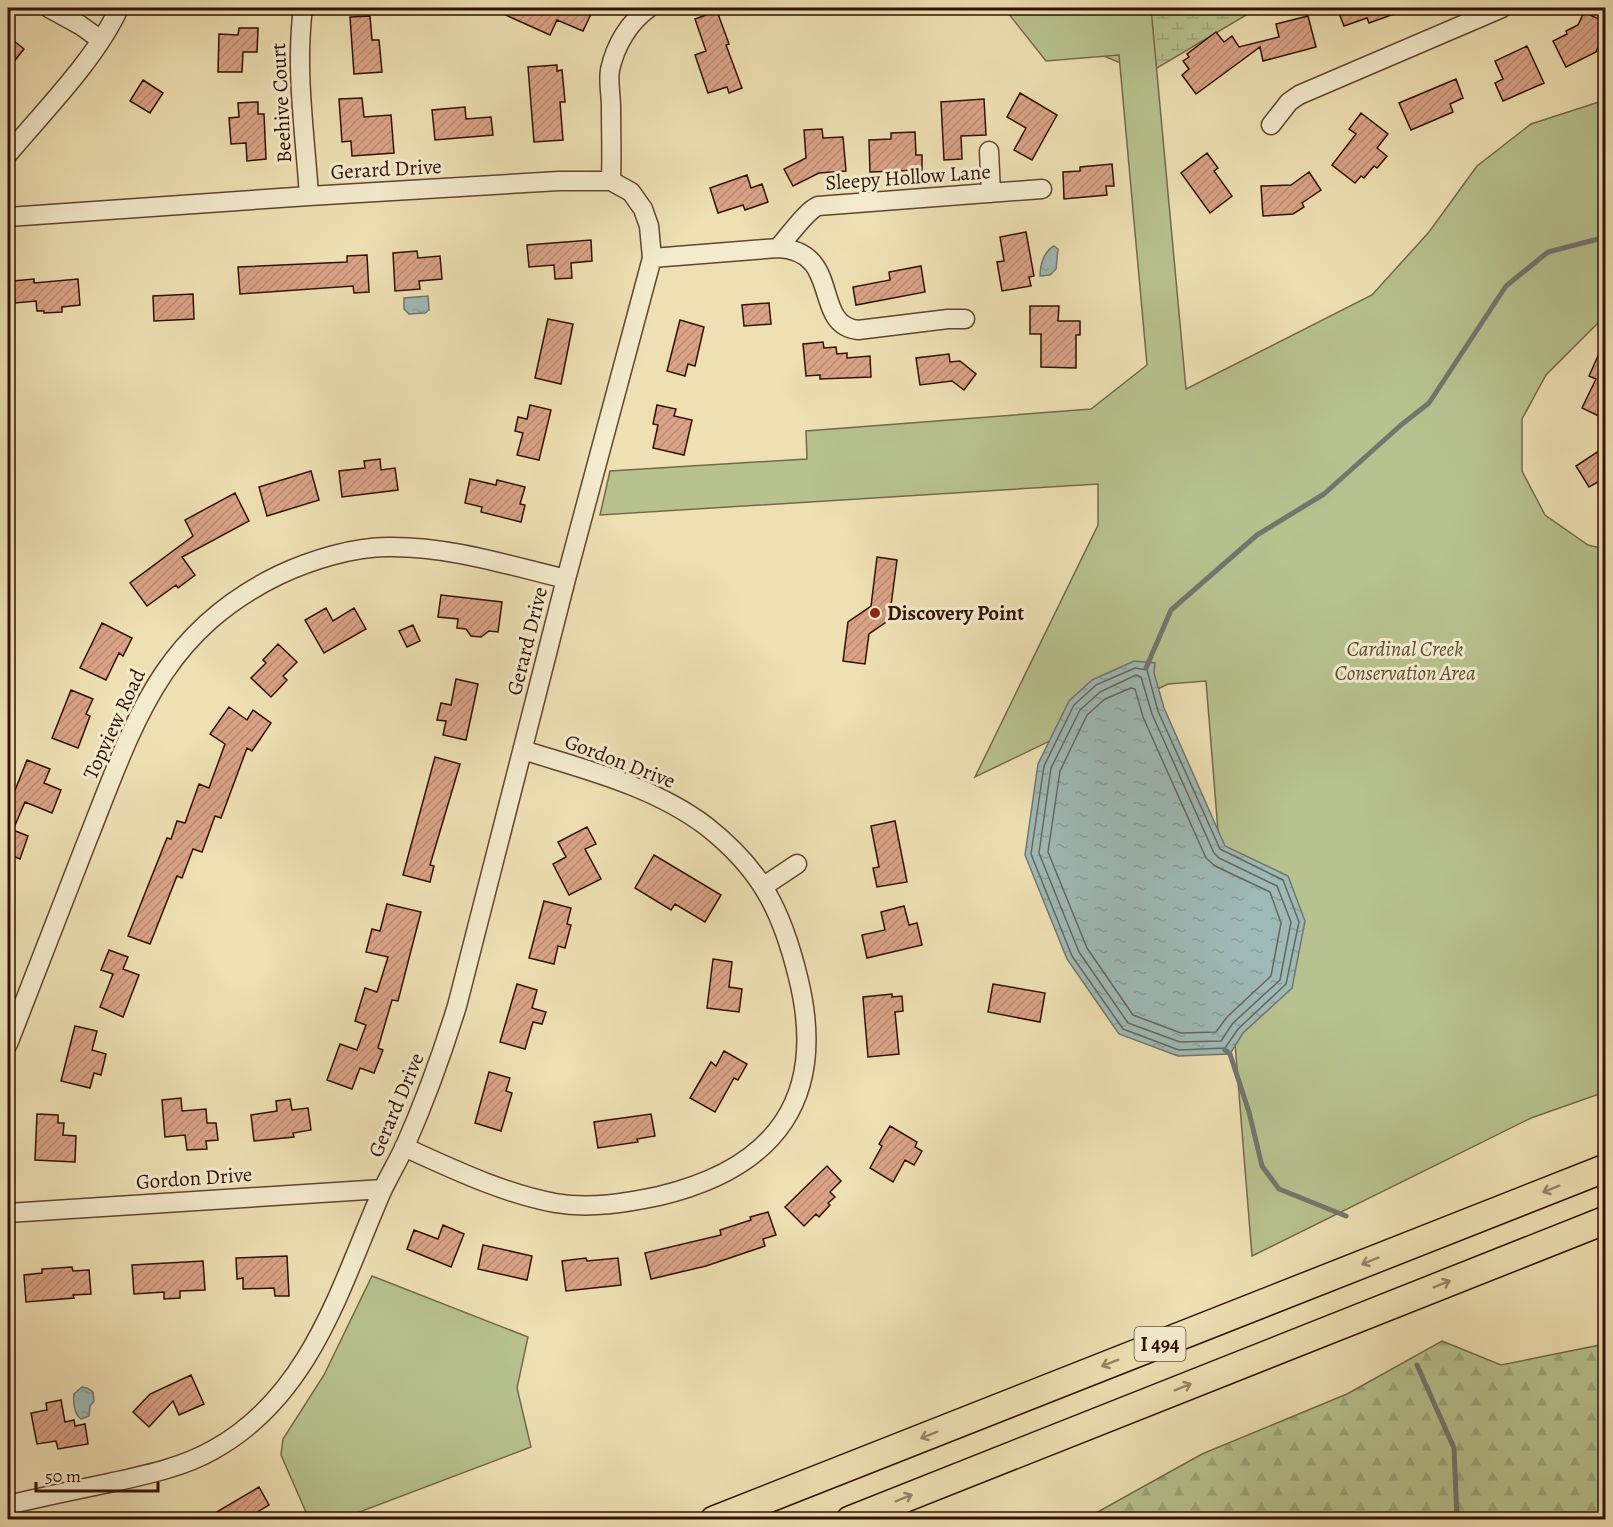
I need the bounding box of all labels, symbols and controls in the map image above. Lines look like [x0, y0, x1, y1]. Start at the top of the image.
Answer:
street label: Beehive Court [264, 42, 298, 164]
street label: Gerard Drive [330, 152, 442, 186]
street label: Sleepy Hollow Lane [824, 157, 992, 197]
street label: Gerard Drive [500, 584, 554, 698]
place label: Discovery Point [887, 599, 1024, 627]
marker: Discovery Point [868, 606, 882, 620]
park label: Cardinal Creek Conservation Area [1334, 635, 1476, 687]
street label: Topview Road [76, 664, 152, 784]
street label: Gordon Drive [561, 727, 679, 795]
street label: Gerard Drive [361, 1048, 431, 1162]
street label: Gordon Drive [135, 1160, 253, 1196]
one-way arrow [1542, 1185, 1561, 1196]
one-way arrow [1361, 1256, 1379, 1267]
one-way arrow [1432, 1278, 1451, 1289]
road number: I 494 [1134, 1327, 1186, 1361]
one-way arrow [1101, 1358, 1120, 1369]
one-way arrow [1173, 1381, 1192, 1392]
one-way arrow [920, 1430, 938, 1441]
scale bar [36, 1455, 158, 1493]
text: 50 m [45, 1464, 81, 1488]
one-way arrow [894, 1492, 913, 1503]

